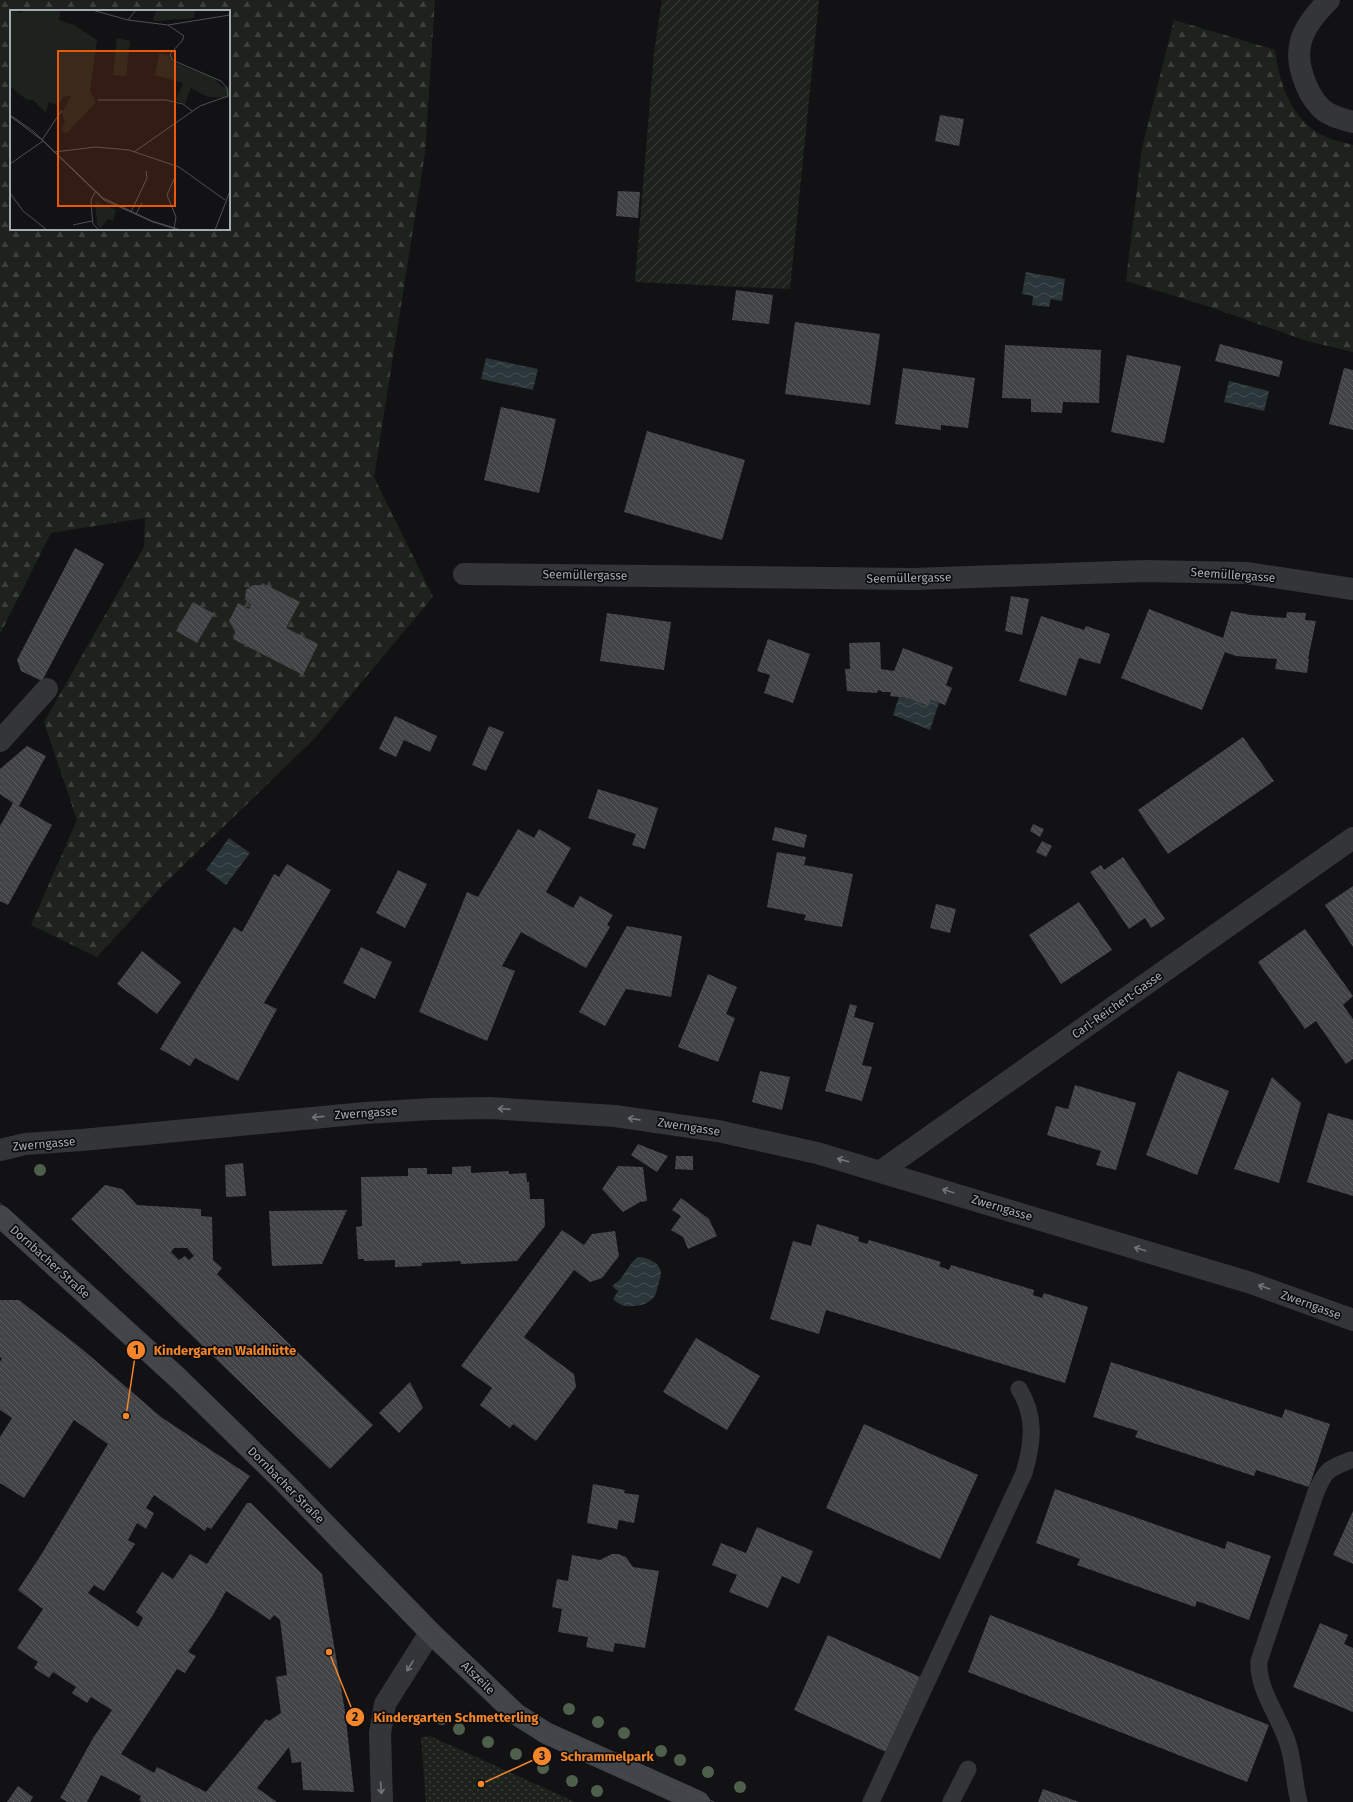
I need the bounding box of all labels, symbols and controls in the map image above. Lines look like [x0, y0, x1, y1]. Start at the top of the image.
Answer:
inset map [10, 10, 230, 230]
street label: Seemüllergasse [1190, 565, 1276, 585]
street label: Seemüllergasse [542, 567, 628, 583]
street label: Seemüllergasse [866, 570, 952, 586]
street label: Carl-Reichert-Gasse [1069, 969, 1165, 1041]
street label: Zwerngasse [334, 1104, 398, 1122]
one-way arrow [498, 1105, 511, 1112]
one-way arrow [312, 1114, 325, 1121]
one-way arrow [627, 1115, 640, 1123]
street label: Zwerngasse [657, 1115, 721, 1139]
street label: Zwerngasse [12, 1134, 76, 1154]
one-way arrow [837, 1156, 850, 1163]
one-way arrow [942, 1187, 955, 1194]
street label: Zwerngasse [970, 1192, 1034, 1224]
street label: Dornbacher Straße [7, 1223, 93, 1301]
one-way arrow [1133, 1245, 1146, 1252]
one-way arrow [1258, 1283, 1270, 1291]
street label: Zwerngasse [1279, 1288, 1343, 1322]
callout: Kindergarten Waldhütte [126, 1338, 304, 1363]
text: 1 [133, 1343, 139, 1357]
text: Kindergarten Waldhütte [154, 1343, 296, 1358]
street label: Dornbacher Straße [245, 1444, 327, 1526]
street label: Alszeile [458, 1659, 498, 1697]
one-way arrow [405, 1660, 413, 1672]
callout: Kindergarten Schmetterling [345, 1705, 546, 1730]
text: 2 [352, 1710, 358, 1724]
text: Kindergarten Schmetterling [374, 1710, 539, 1725]
callout: Schrammelpark [532, 1744, 661, 1769]
text: 3 [538, 1749, 545, 1763]
text: Schrammelpark [560, 1749, 654, 1764]
one-way arrow [377, 1781, 384, 1794]

